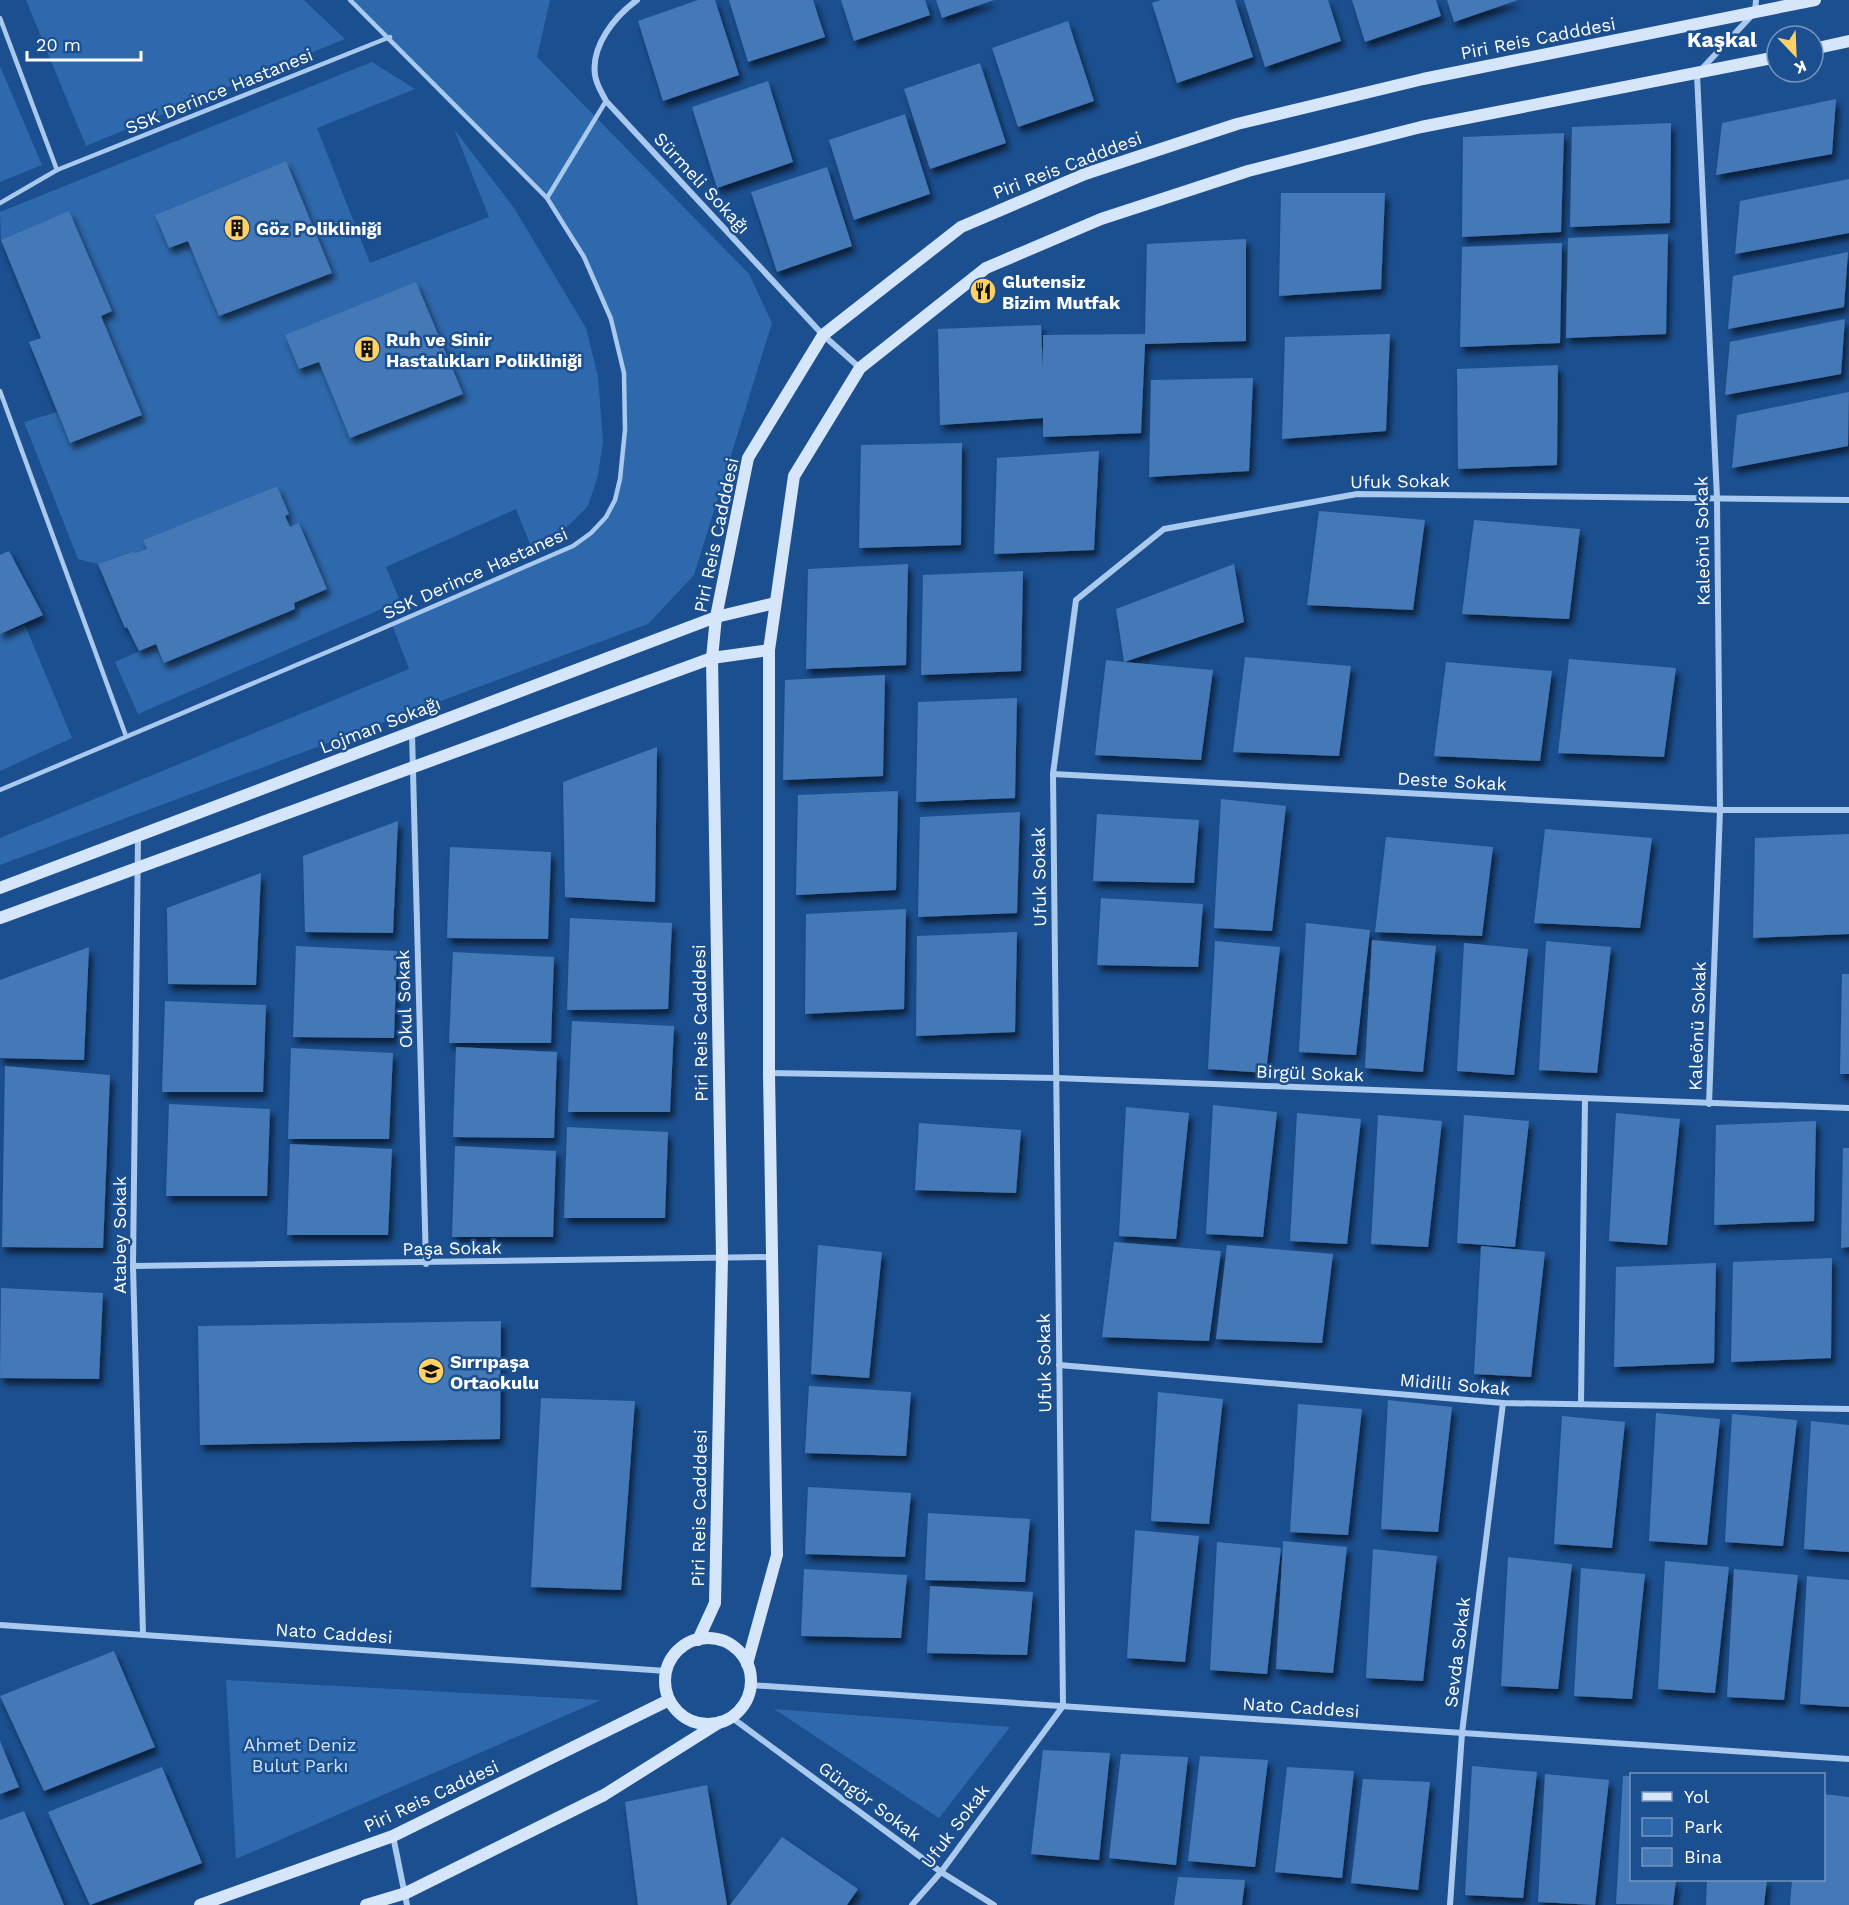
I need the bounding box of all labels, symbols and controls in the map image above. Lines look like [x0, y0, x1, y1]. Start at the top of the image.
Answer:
street label: Piri Reis Cadddesi [1459, 13, 1617, 63]
scale bar [27, 24, 141, 62]
north arrow [1765, 24, 1825, 84]
district label: Kaşkal [1687, 27, 1757, 52]
text: 20 m [36, 34, 81, 55]
street label: SSK Derince Hastanesi [122, 44, 316, 138]
text: K [1792, 56, 1809, 78]
street label: Piri Reis Cadddesi [990, 127, 1144, 203]
street label: Sürmeli Sokağı [650, 128, 754, 238]
building icon: Göz Polikliniği [222, 213, 252, 243]
place label: Göz Polikliniği [256, 218, 382, 239]
place label: Glutensiz Bizim Mutfak [1002, 271, 1121, 313]
restaurant icon: Glutensiz Bizim Mutfak [968, 276, 998, 306]
place label: Ruh ve Sinir Hastalıkları Polikliniği [386, 329, 582, 371]
building icon: Ruh ve Sinir Hastalıkları Polikliniği [352, 334, 382, 364]
street label: Piri Reis Cadddesi [689, 456, 743, 614]
street label: Ufuk Sokak [1350, 470, 1450, 492]
street label: Kaleönü Sokak [1690, 476, 1714, 606]
street label: SSK Derince Hastanesi [379, 523, 571, 623]
street label: Lojman Sokağı [317, 692, 443, 758]
street label: Deste Sokak [1397, 768, 1507, 794]
street label: Ufuk Sokak [1028, 827, 1050, 927]
street label: Piri Reis Cadddesi [688, 944, 712, 1102]
street label: Okul Sokak [392, 949, 416, 1049]
street label: Kaleönü Sokak [1684, 961, 1710, 1091]
street label: Birgül Sokak [1256, 1061, 1364, 1085]
street label: Atabey Sokak [109, 1176, 130, 1294]
street label: Paşa Sokak [402, 1237, 502, 1259]
street label: Ufuk Sokak [1033, 1313, 1055, 1413]
place label: Sırrıpaşa Ortaokulu [450, 1351, 539, 1393]
school or university icon: Sırrıpaşa Ortaokulu [416, 1356, 446, 1386]
street label: Midilli Sokak [1399, 1369, 1511, 1399]
street label: Piri Reis Cadddesi [687, 1429, 711, 1587]
street label: Sevda Sokak [1440, 1596, 1474, 1708]
street label: Nato Caddesi [275, 1618, 393, 1648]
street label: Nato Caddesi [1242, 1692, 1360, 1722]
park label: Ahmet Deniz Bulut Parkı [244, 1734, 356, 1776]
street label: Piri Reis Caddesi [360, 1756, 502, 1836]
street label: Güngör Sokak [815, 1757, 925, 1845]
legend [1630, 1773, 1825, 1881]
street label: Ufuk Sokak [917, 1780, 993, 1872]
text: Yol [1684, 1786, 1710, 1807]
text: Park [1684, 1816, 1723, 1837]
text: Bina [1684, 1846, 1722, 1867]

